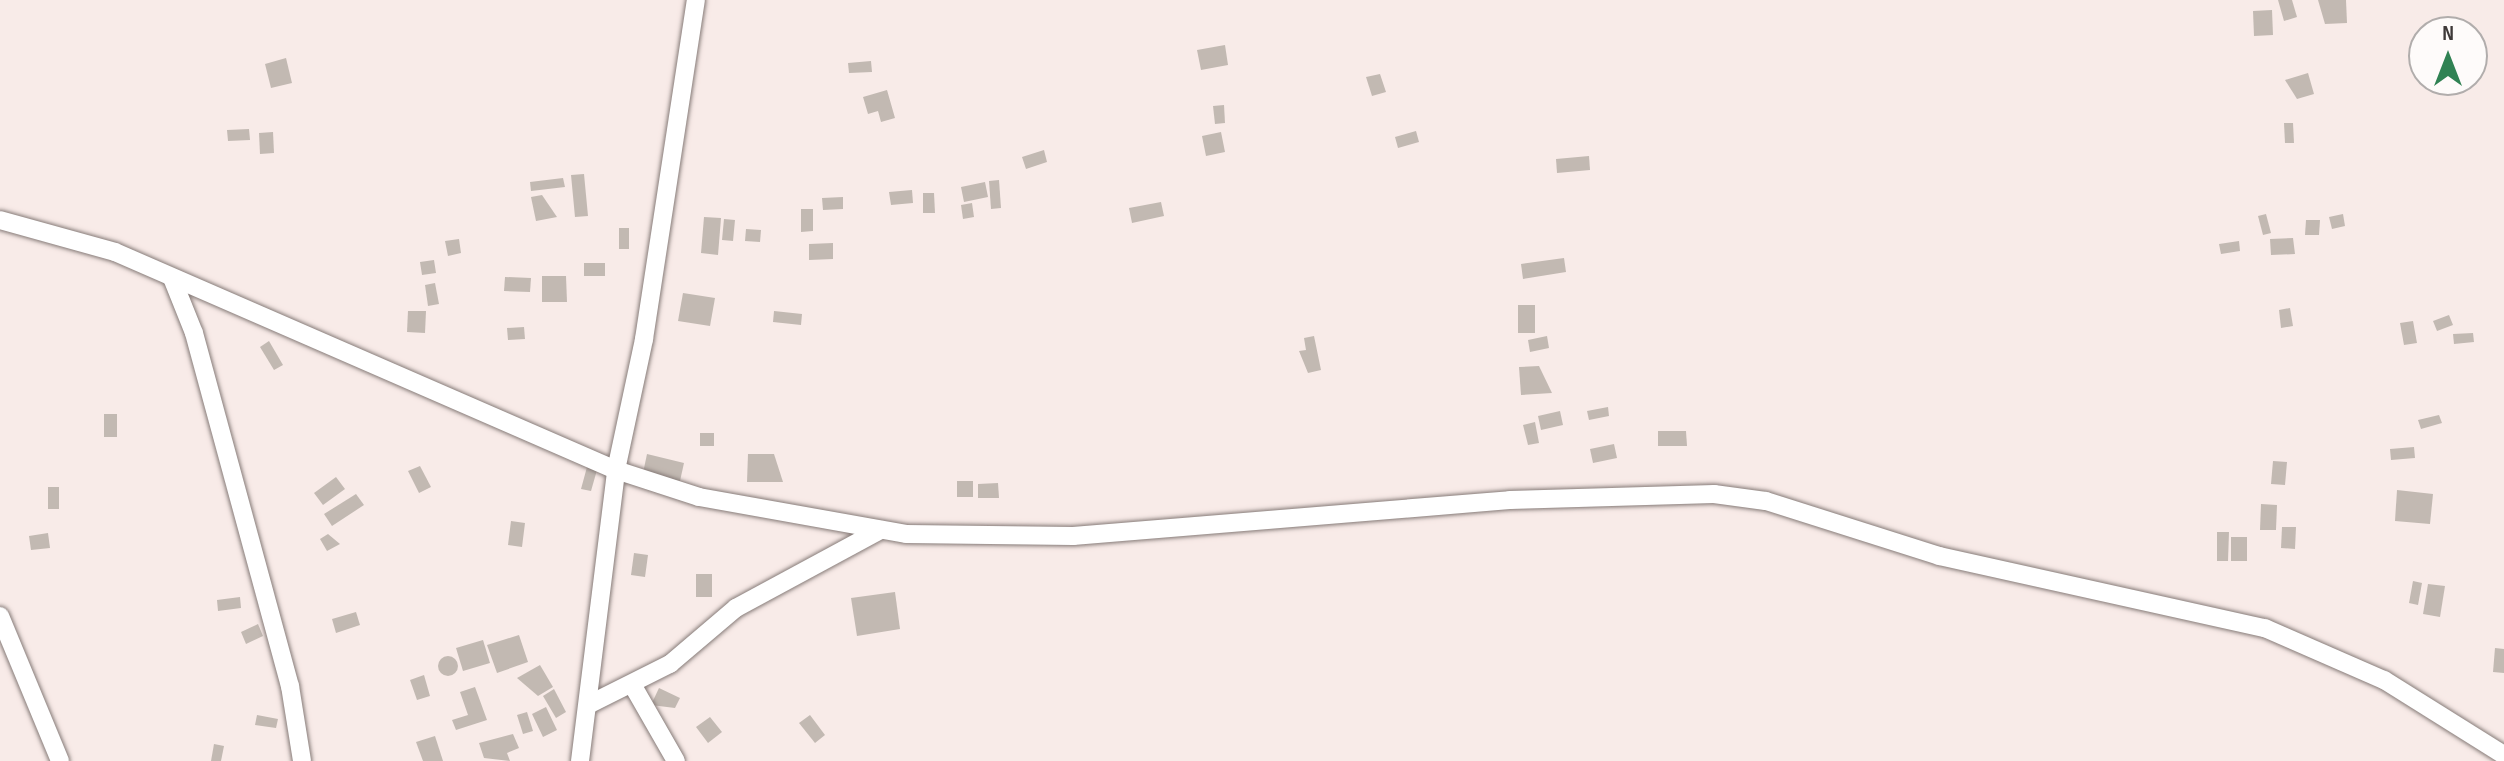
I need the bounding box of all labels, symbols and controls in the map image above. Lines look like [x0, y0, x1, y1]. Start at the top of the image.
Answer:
north arrow [2408, 16, 2488, 96]
text: N [2442, 20, 2454, 47]

